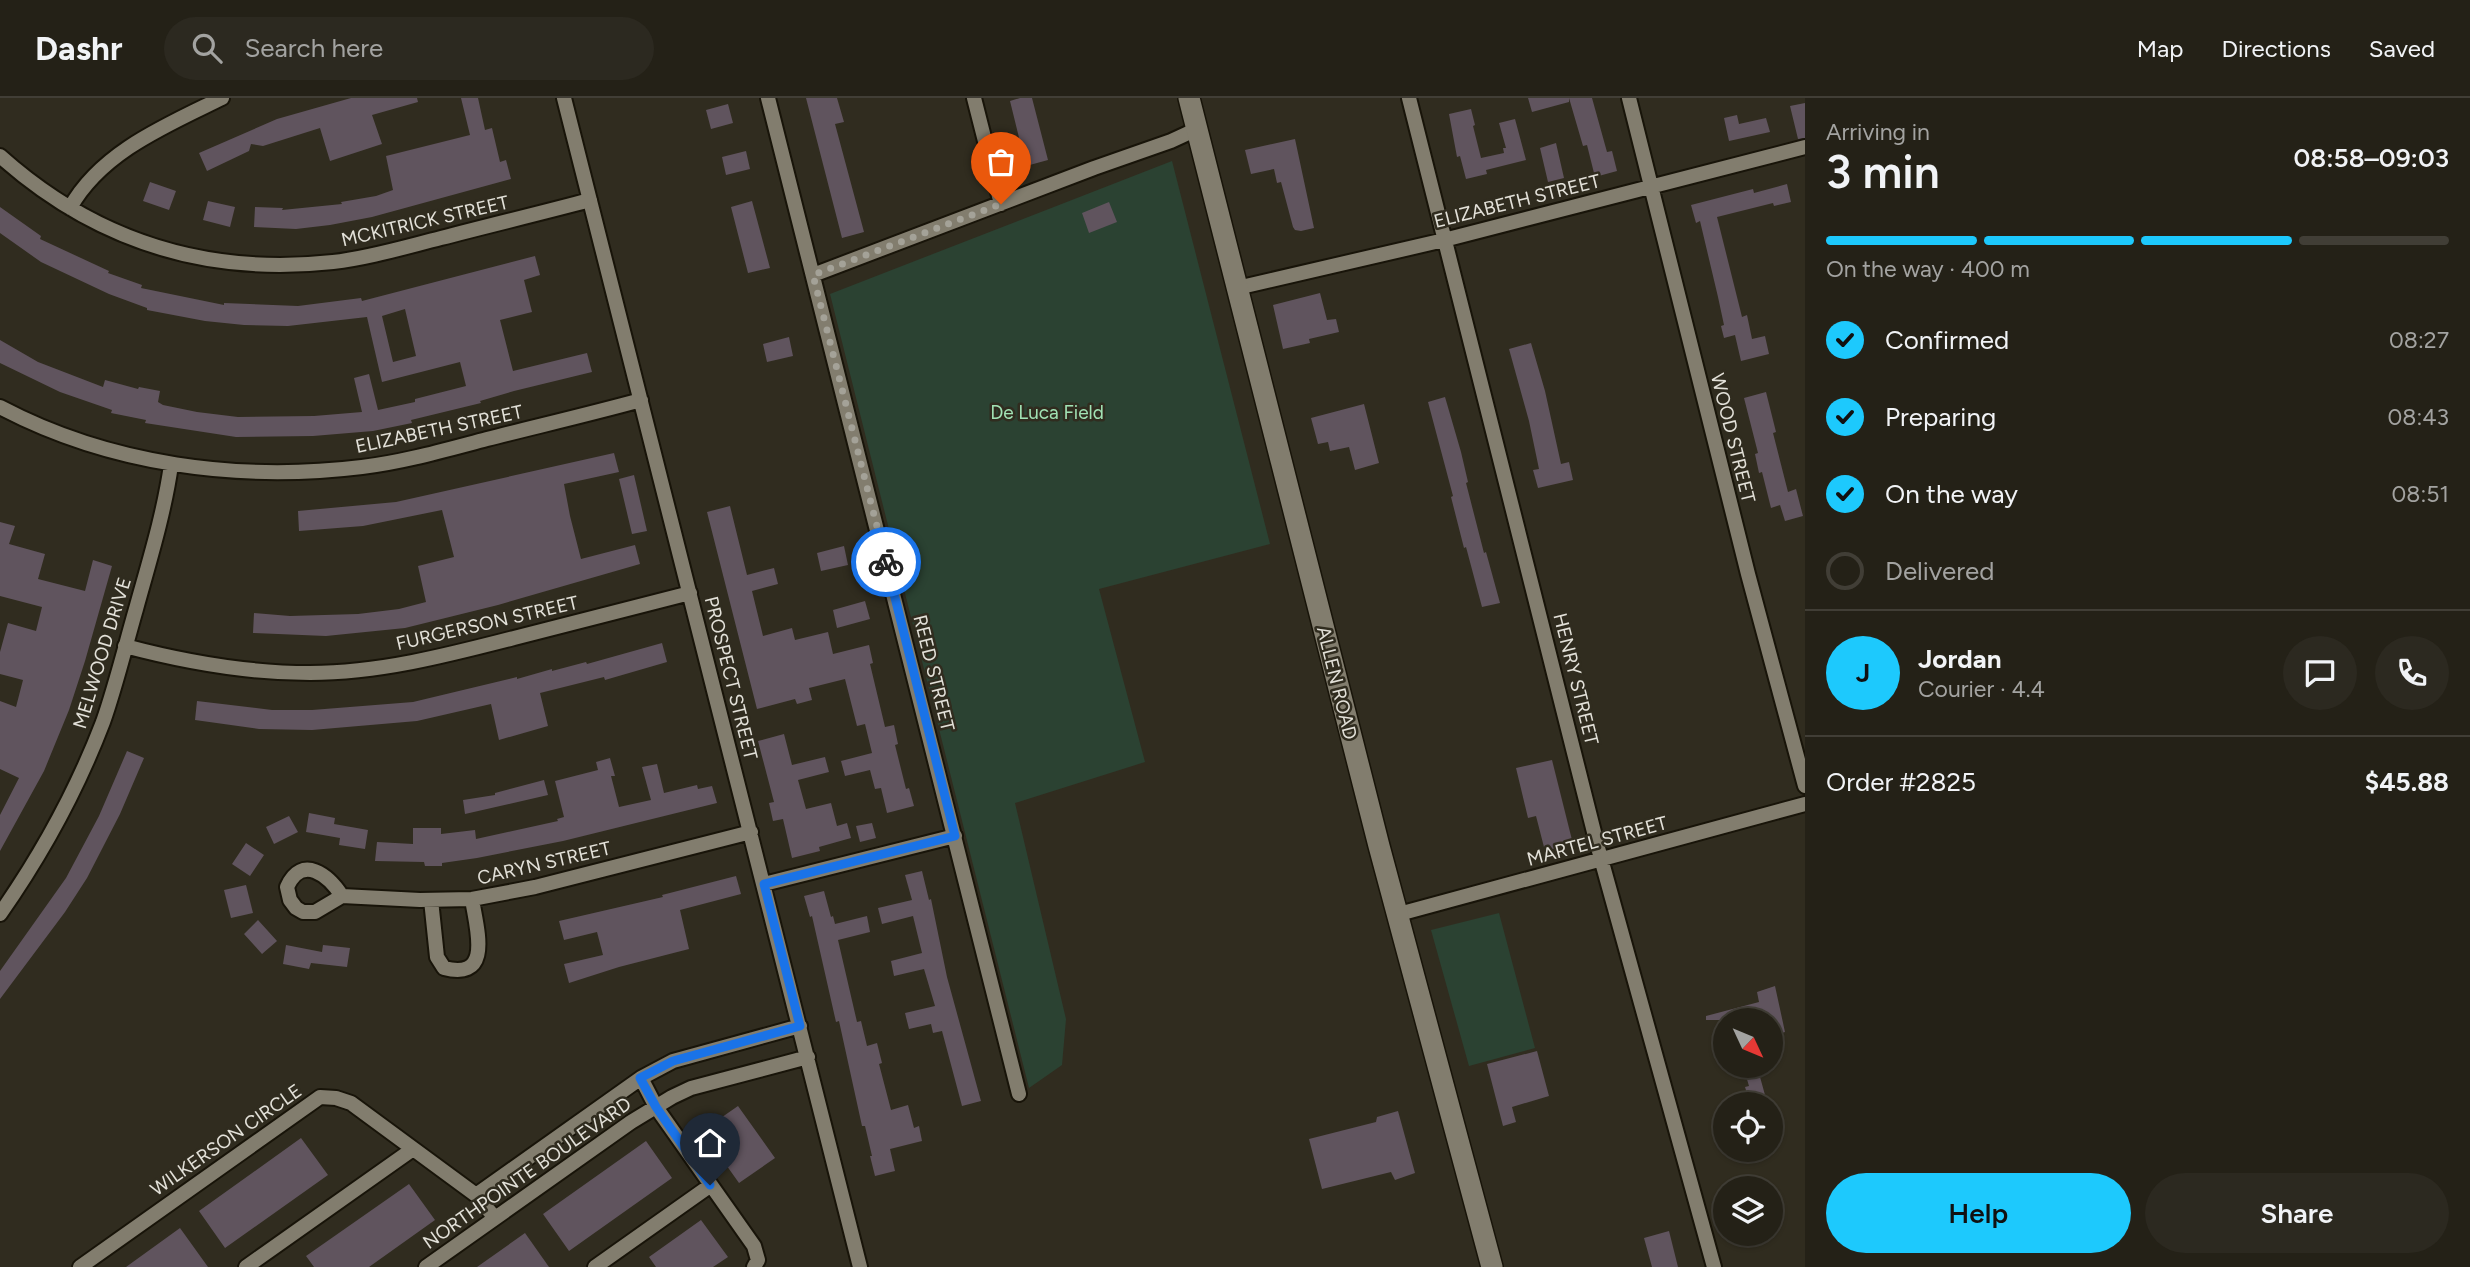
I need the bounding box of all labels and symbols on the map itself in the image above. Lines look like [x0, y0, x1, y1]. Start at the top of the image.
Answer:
pin [971, 132, 1031, 204]
street label: ELIZABETH STREET [1431, 169, 1603, 233]
street label: MCKITRICK STREET [339, 190, 511, 251]
street label: WOOD STREET [1706, 371, 1760, 506]
street label: ELIZABETH STREET [353, 400, 525, 458]
park label: De Luca Field [990, 401, 1104, 424]
courier [851, 527, 921, 597]
street label: MELWOOD DRIVE [68, 574, 136, 732]
street label: FURGERSON STREET [394, 591, 581, 655]
street label: PROSPECT STREET [700, 594, 763, 763]
street label: HENRY STREET [1548, 611, 1604, 748]
street label: REED STREET [908, 612, 960, 734]
street label: ALLEN ROAD [1312, 624, 1362, 742]
street label: MARTEL STREET [1524, 811, 1670, 871]
street label: CARYN STREET [475, 836, 614, 890]
north arrow [1713, 1008, 1783, 1078]
street label: WILKERSON CIRCLE [146, 1079, 306, 1201]
street label: NORTHPOINTE BOULEVARD [418, 1092, 636, 1254]
pin [680, 1113, 740, 1185]

